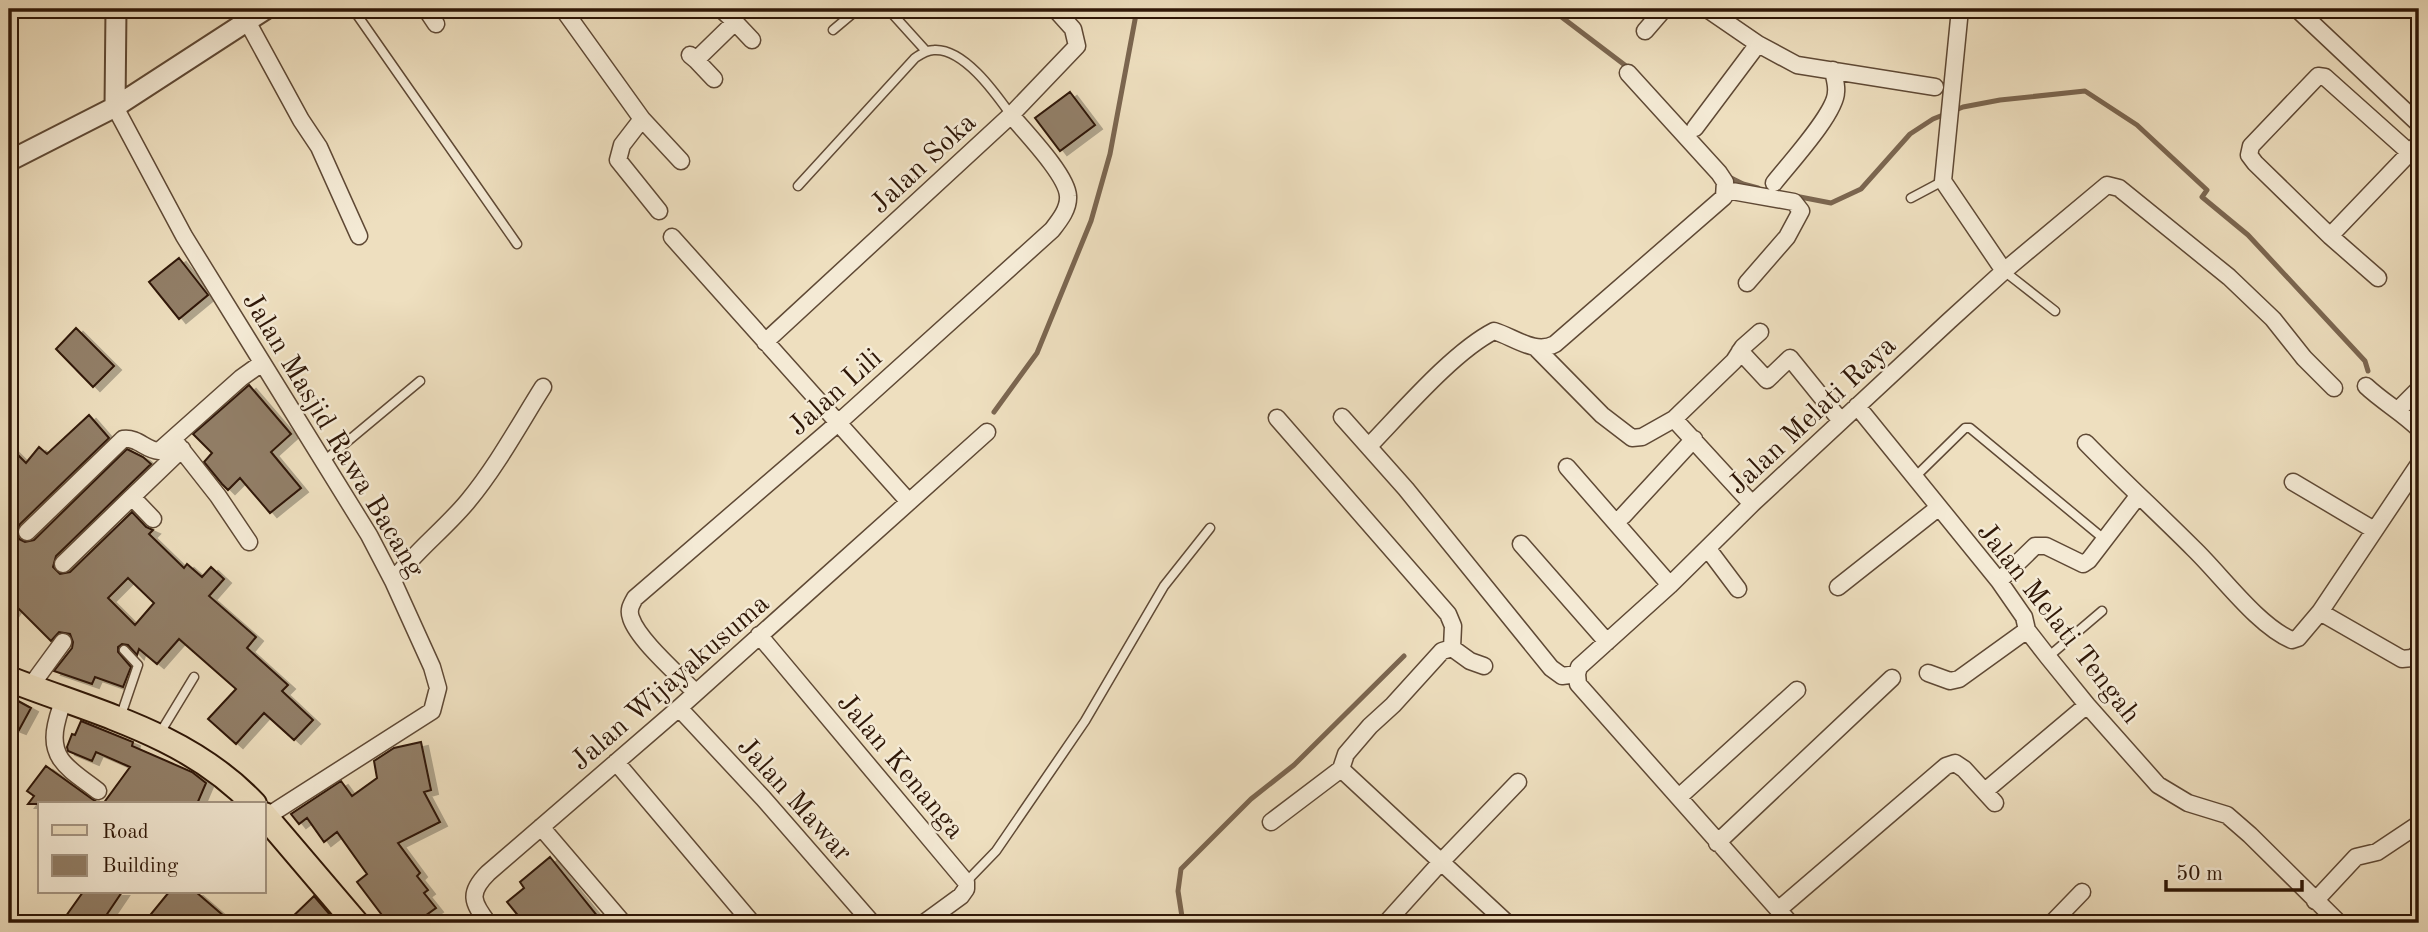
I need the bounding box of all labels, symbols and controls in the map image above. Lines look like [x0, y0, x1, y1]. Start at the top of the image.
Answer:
street label: Jalan Soka [866, 109, 982, 220]
street label: Jalan Masjid Rawa Bacang [236, 288, 429, 583]
street label: Jalan Melati Raya [1724, 332, 1902, 501]
street label: Jalan Lili [784, 344, 888, 442]
street label: Jalan Melati Tengah [1971, 518, 2145, 730]
street label: Jalan Wijayakusuma [567, 590, 775, 777]
street label: Jalan Kenanga [831, 689, 969, 845]
street label: Jalan Mawar [731, 733, 856, 867]
legend [38, 802, 266, 894]
text: Road [102, 822, 149, 843]
scale bar [2166, 848, 2302, 892]
text: Building [102, 856, 179, 877]
text: 50 m [2176, 864, 2223, 885]

